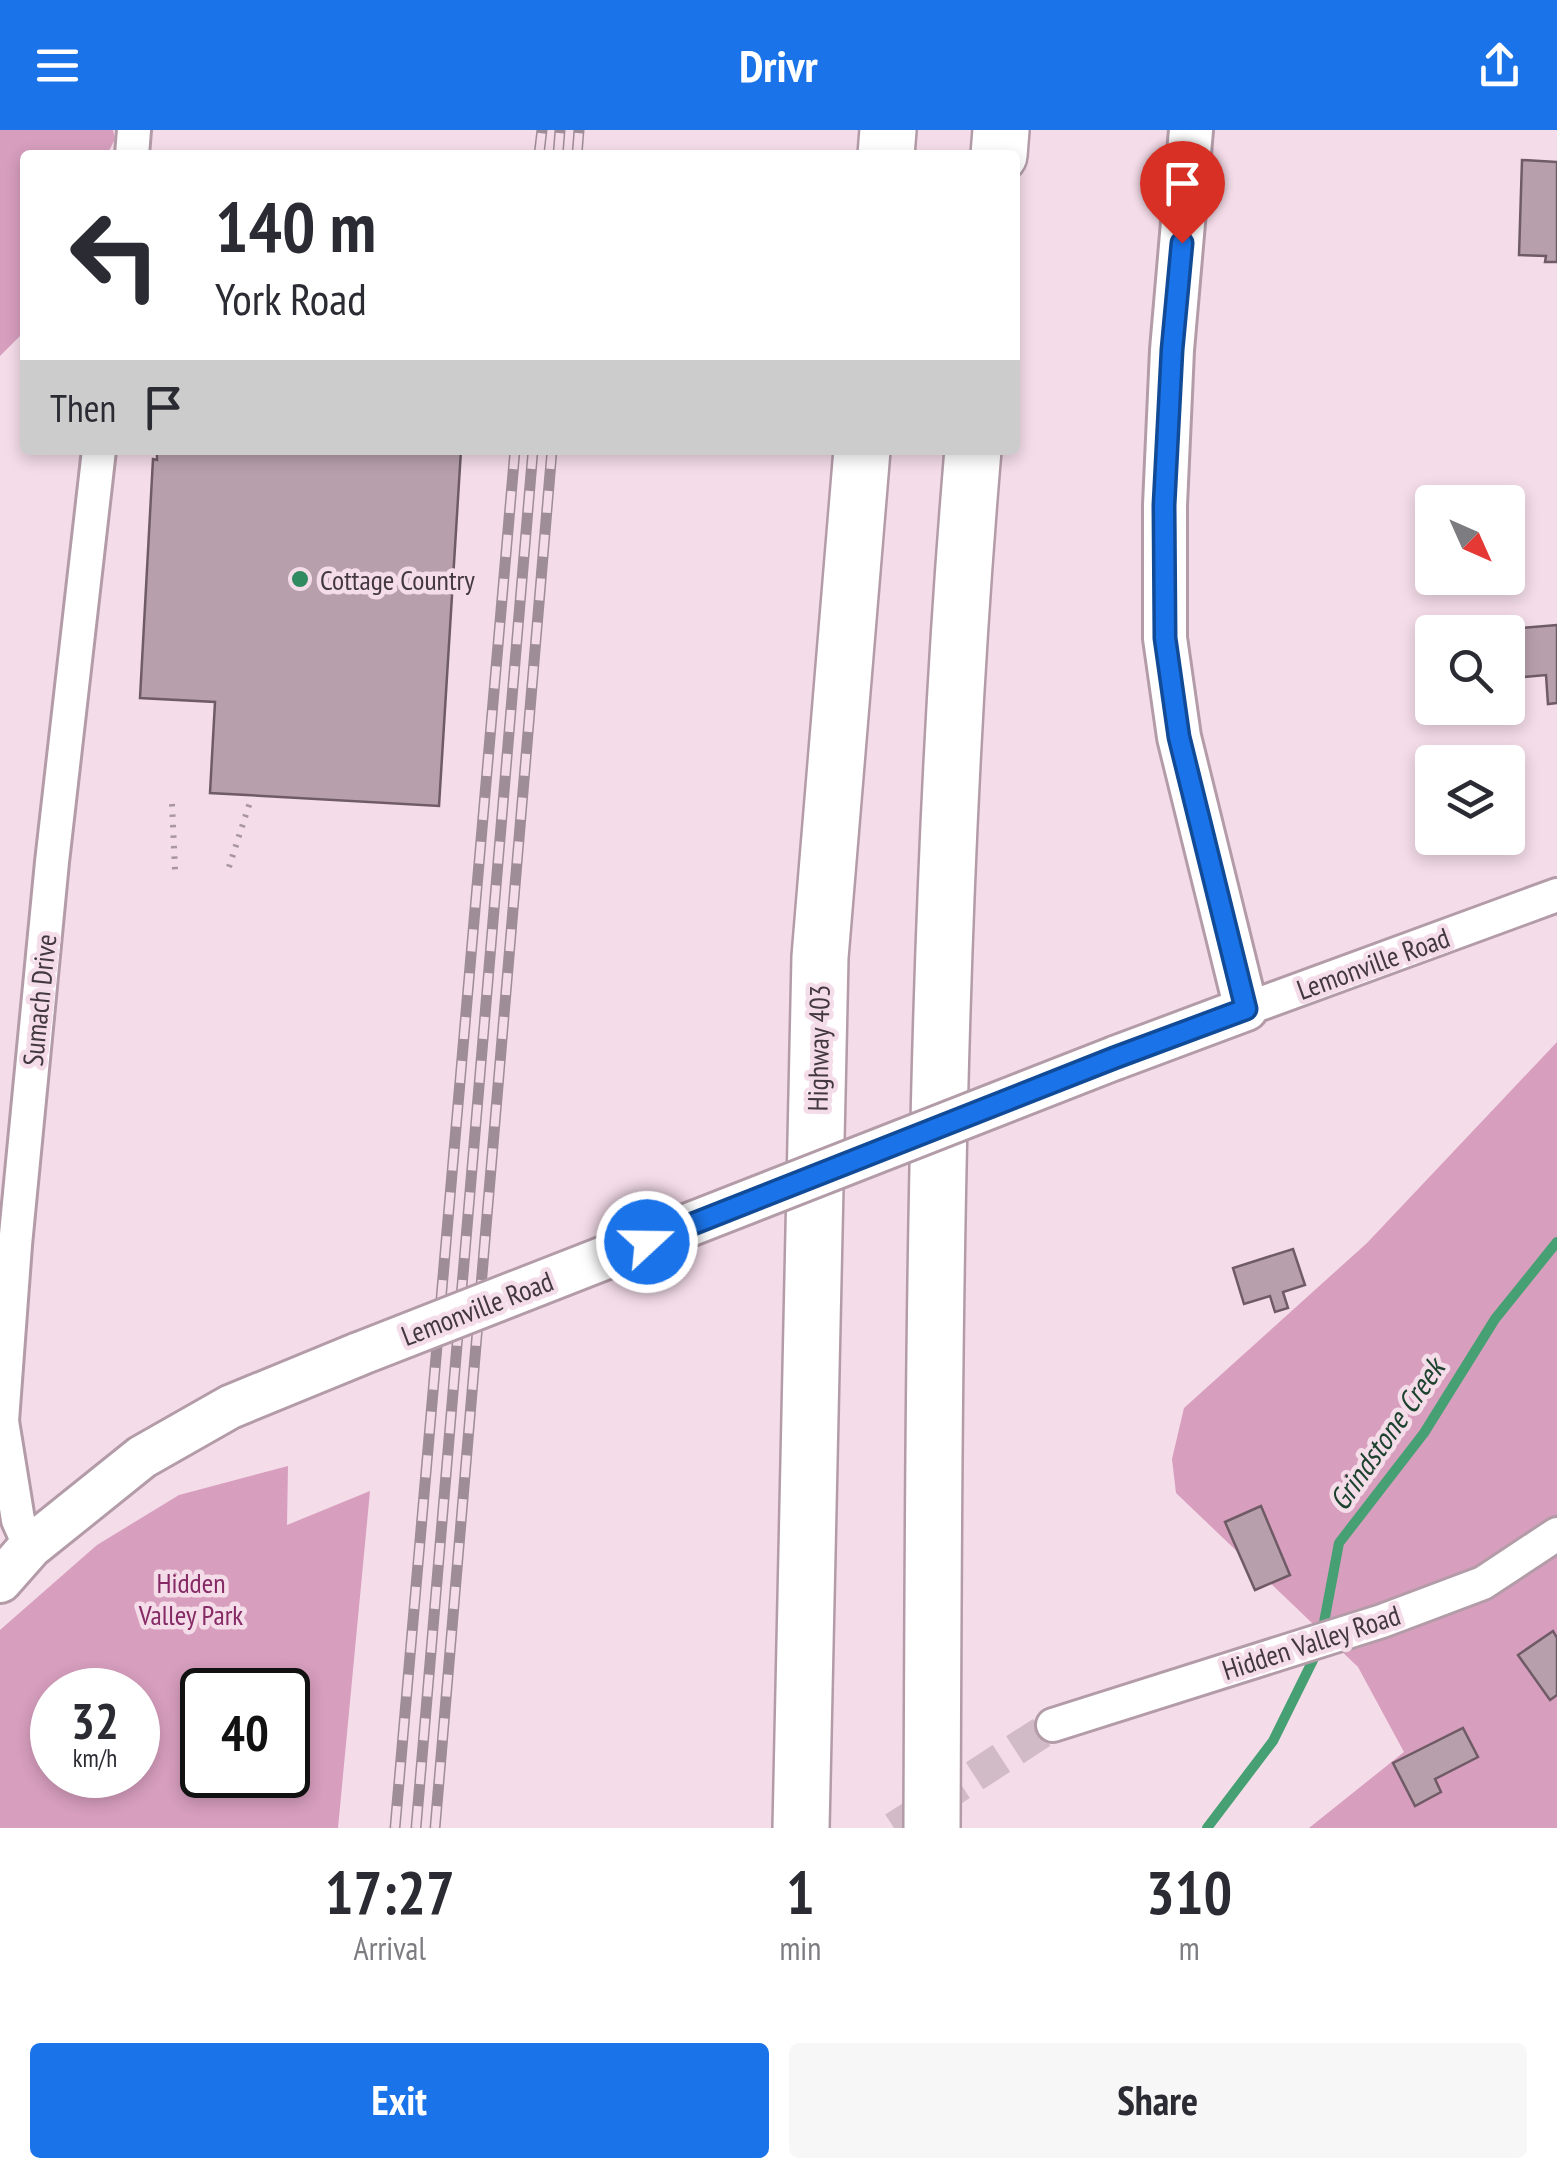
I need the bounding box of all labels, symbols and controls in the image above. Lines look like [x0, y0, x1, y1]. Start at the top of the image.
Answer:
text: Drivr [739, 36, 818, 94]
icon: menu [30, 38, 85, 93]
icon: share [1472, 38, 1527, 93]
pin [1140, 141, 1225, 244]
icon: arrive [1155, 156, 1210, 211]
text: 140 m [215, 181, 376, 271]
icon: left [50, 190, 180, 320]
text: York Road [215, 269, 367, 327]
icon: arrive [136, 380, 191, 435]
text: Then [50, 383, 116, 432]
north arrow [1415, 485, 1525, 595]
map controls [1415, 485, 1525, 855]
place label: Cottage Country [320, 561, 475, 598]
marker: Cottage Country [289, 568, 311, 590]
button: search [1415, 615, 1525, 725]
button: layers [1415, 745, 1525, 855]
street label: Lemonville Road [1292, 918, 1454, 1008]
street label: Sumach Drive [14, 932, 64, 1068]
street label: Highway 403 [798, 984, 838, 1112]
position arrow [595, 1190, 699, 1294]
street label: Lemonville Road [396, 1262, 558, 1354]
water label: Grindstone Creek [1319, 1348, 1454, 1517]
park label: Hidden Valley Park [138, 1564, 243, 1633]
street label: Hidden Valley Road [1217, 1596, 1405, 1688]
speed limit sign: 40 [180, 1668, 310, 1798]
text: 32 [71, 1688, 119, 1753]
text: km/h [73, 1742, 117, 1774]
text: 17:27 [325, 1853, 455, 1931]
text: 1 [786, 1853, 815, 1931]
text: 310 [1146, 1853, 1232, 1931]
text: Arrival [354, 1927, 426, 1969]
text: min [779, 1927, 821, 1969]
text: m [1179, 1927, 1200, 1969]
button: Exit [30, 2043, 769, 2158]
button: Share [789, 2043, 1527, 2158]

